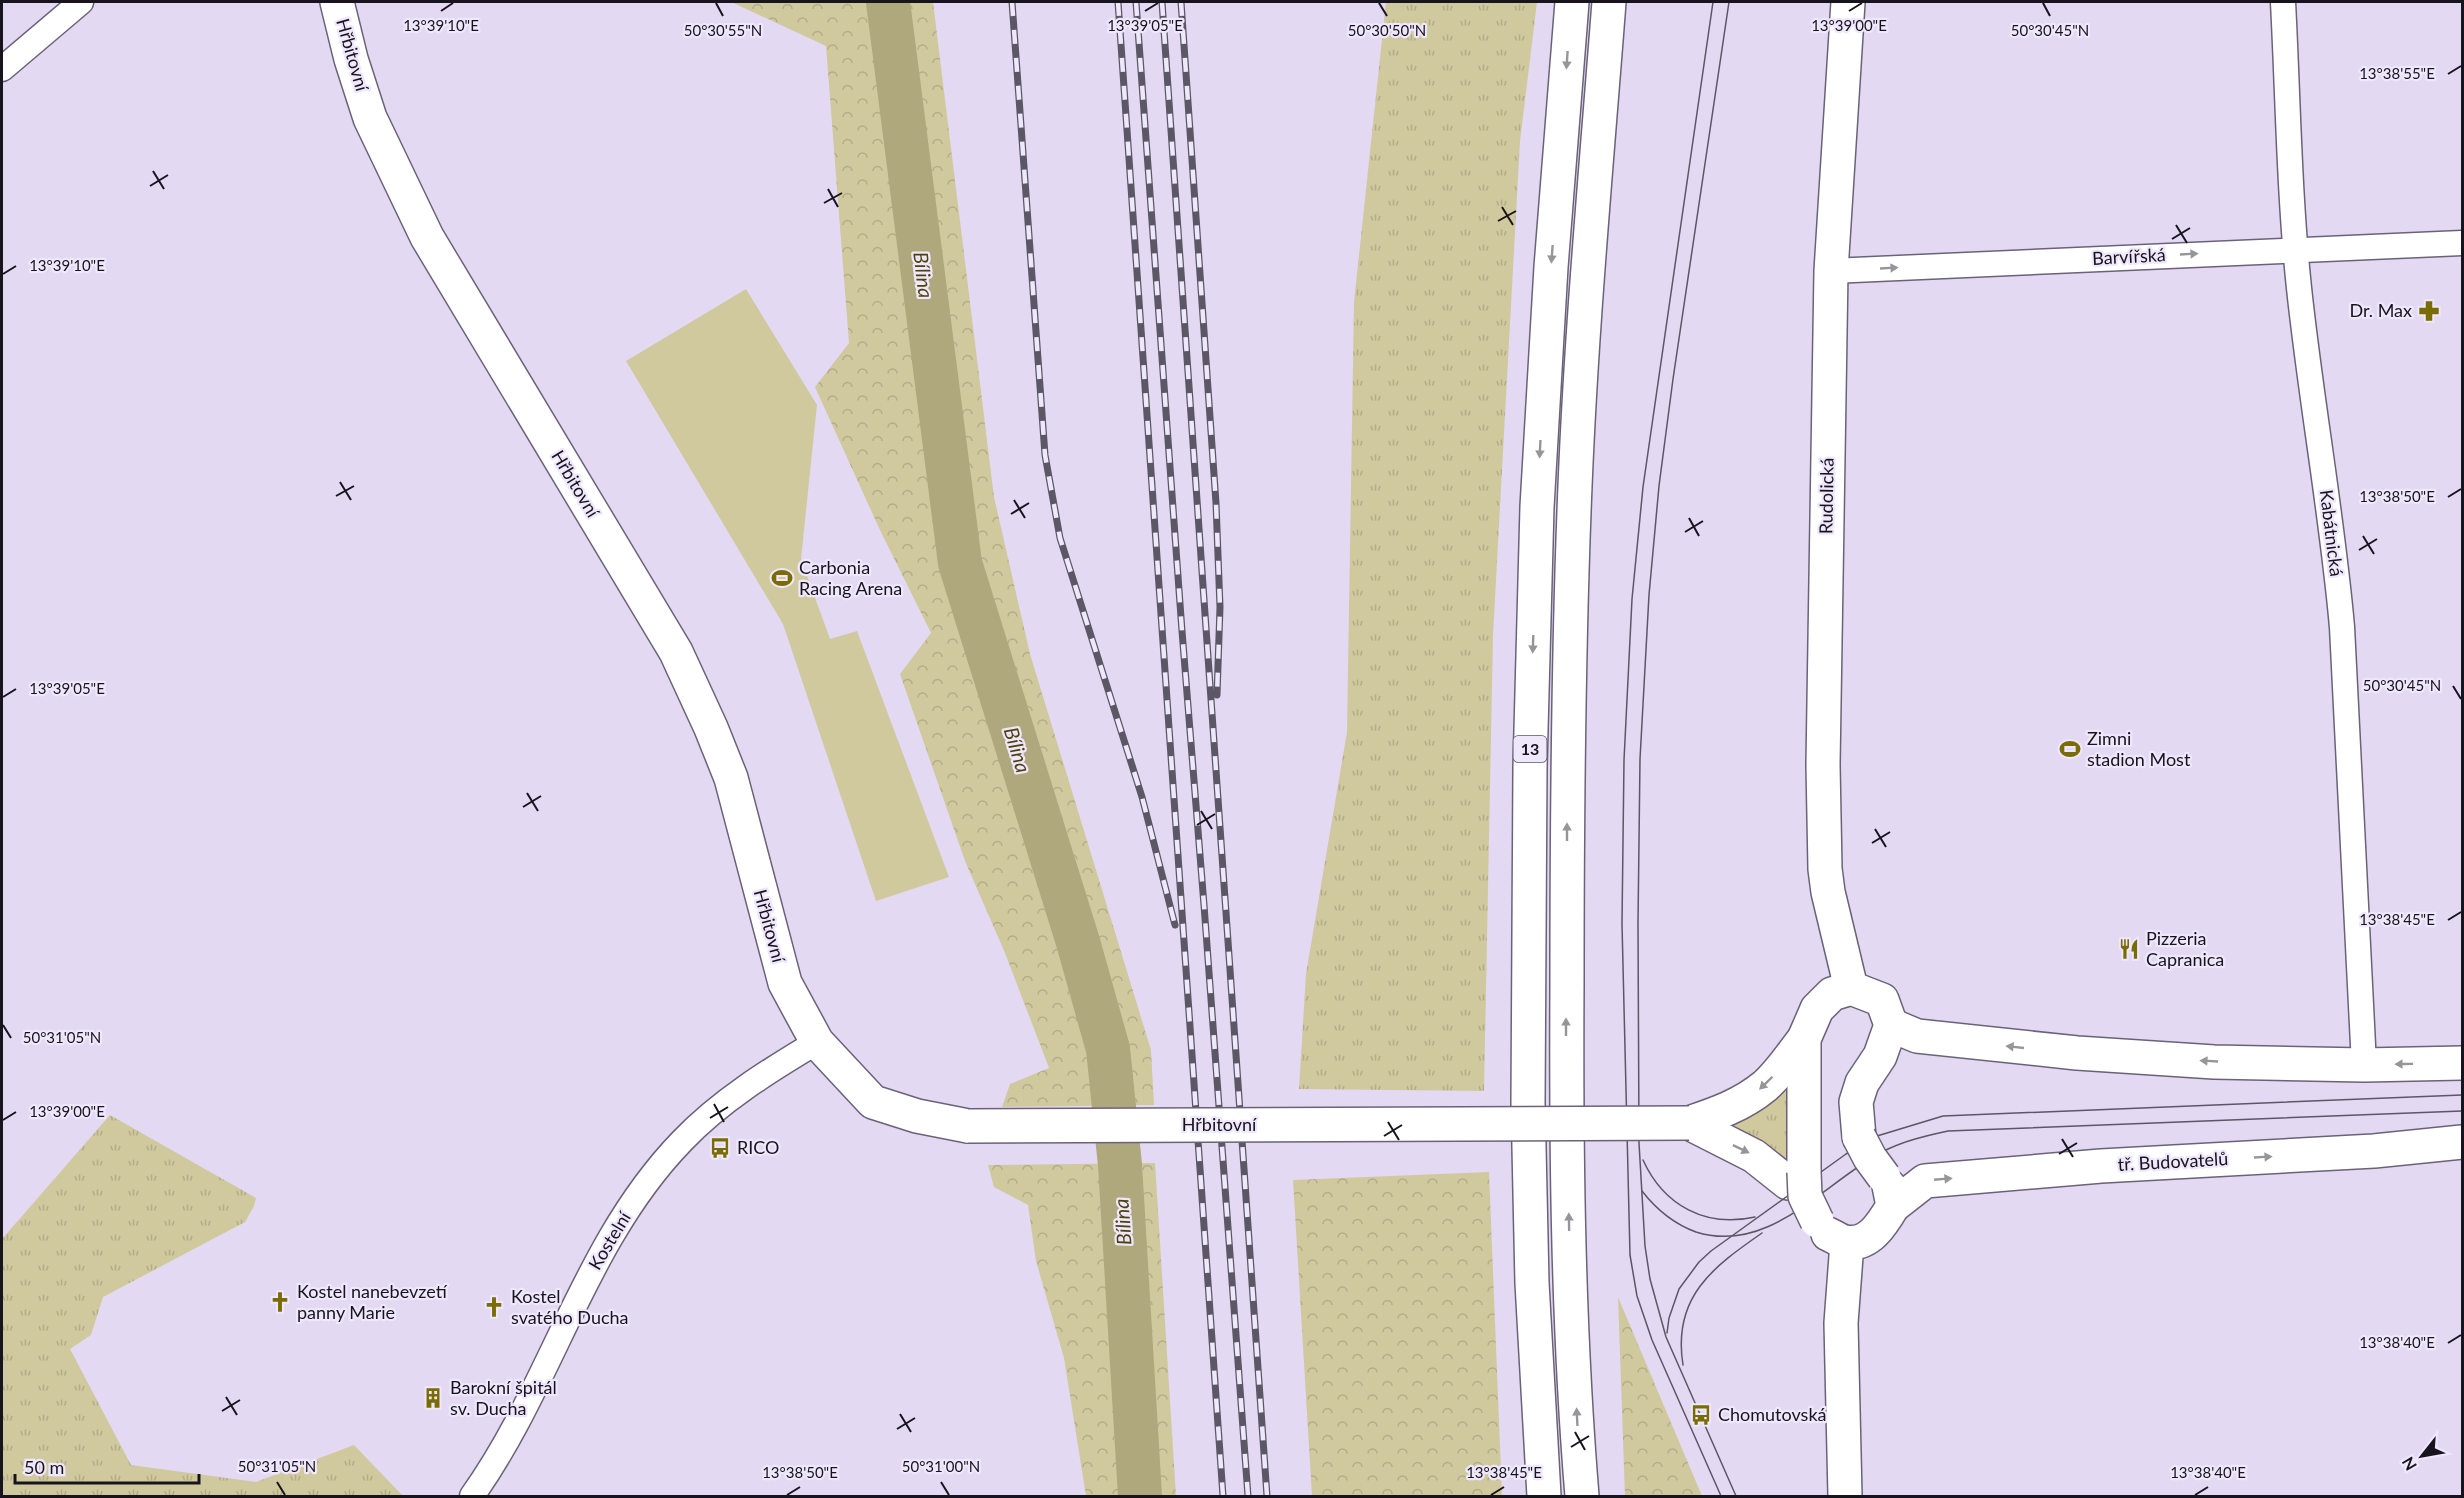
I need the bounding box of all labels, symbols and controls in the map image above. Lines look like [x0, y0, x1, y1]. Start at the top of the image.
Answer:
street label: Hřbitovní [332, 16, 374, 94]
text: 13°39'10"E [403, 16, 479, 34]
text: 13°39'05"E [1107, 16, 1183, 34]
text: 13°39'00"E [1811, 16, 1887, 34]
text: 50°30'55"N [684, 21, 762, 39]
text: 50°30'50"N [1348, 21, 1426, 39]
text: 50°30'45"N [2011, 21, 2089, 39]
one-way arrow [1562, 50, 1572, 69]
text: 13°38'55"E [2359, 64, 2435, 82]
street label: Barvířská [2092, 243, 2166, 269]
one-way arrow [1547, 245, 1556, 264]
water label: Bílina [909, 250, 939, 299]
one-way arrow [2179, 250, 2198, 259]
text: 13°39'10"E [29, 256, 105, 274]
one-way arrow [1880, 264, 1899, 273]
place label: Dr. Max [2349, 299, 2412, 321]
pharmacy icon: Dr. Max [2417, 299, 2441, 323]
one-way arrow [1536, 439, 1545, 458]
street label: Hřbitovní [547, 446, 605, 522]
street label: Rudolická [1814, 458, 1838, 534]
text: 13°38'50"E [2359, 487, 2435, 505]
street label: Kabátnická [2316, 488, 2348, 578]
place label: Carbonia Racing Arena [799, 556, 902, 599]
sports icon: Carbonia Racing Arena [770, 566, 794, 590]
one-way arrow [1529, 634, 1538, 653]
text: 50°30'45"N [2363, 676, 2441, 694]
text: 13°39'05"E [29, 679, 105, 697]
water label: Bílina [1000, 724, 1036, 775]
place label: Zimni stadion Most [2087, 727, 2191, 770]
road number: 13 [1514, 736, 1546, 762]
sports icon: Zimni stadion Most [2058, 737, 2082, 761]
one-way arrow [1562, 823, 1572, 842]
street label: Hřbitovní [750, 887, 790, 965]
text: 13°38'45"E [2359, 910, 2435, 928]
place label: Pizzeria Capranica [2146, 927, 2224, 970]
restaurant icon: Pizzeria Capranica [2117, 937, 2141, 961]
one-way arrow [1561, 1018, 1571, 1037]
text: 50°31'05"N [23, 1028, 101, 1046]
one-way arrow [2005, 1042, 2024, 1052]
one-way arrow [2200, 1057, 2219, 1066]
one-way arrow [2395, 1060, 2414, 1069]
one-way arrow [1759, 1076, 1774, 1090]
text: 13°39'00"E [29, 1102, 105, 1120]
street label: Hřbitovní [1182, 1113, 1257, 1135]
bus stop icon: RICO [708, 1136, 732, 1160]
place label: RICO [737, 1136, 780, 1158]
one-way arrow [1732, 1145, 1749, 1154]
street label: tř. Budovatelů [2117, 1147, 2229, 1175]
one-way arrow [2253, 1152, 2272, 1161]
one-way arrow [1933, 1174, 1952, 1184]
water label: Bílina [1108, 1198, 1136, 1246]
street label: Kostelní [583, 1207, 635, 1273]
one-way arrow [1565, 1213, 1574, 1232]
place label: Kostel nanebevzetí panny Marie [297, 1280, 448, 1323]
place label: Kostel svatého Ducha [511, 1285, 629, 1328]
church icon: Kostel nanebevzetí panny Marie [268, 1290, 292, 1314]
church icon: Kostel svatého Ducha [482, 1295, 506, 1319]
text: 13°38'40"E [2359, 1333, 2435, 1351]
place label: Barokní špitál sv. Ducha [450, 1376, 557, 1419]
building icon: Barokní špitál sv. Ducha [421, 1386, 445, 1410]
bus stop icon: Chomutovská [1689, 1403, 1713, 1427]
place label: Chomutovská [1718, 1403, 1826, 1425]
one-way arrow [1572, 1408, 1581, 1427]
north arrow [2392, 1426, 2452, 1486]
scale bar [15, 1447, 200, 1485]
text: N [2397, 1454, 2420, 1474]
text: 50 m [24, 1456, 64, 1478]
text: 50°31'05"N [238, 1457, 316, 1475]
text: 50°31'00"N [902, 1457, 980, 1475]
text: 13°38'50"E [762, 1463, 838, 1481]
text: 13°38'45"E [1466, 1463, 1542, 1481]
text: 13°38'40"E [2170, 1463, 2246, 1481]

